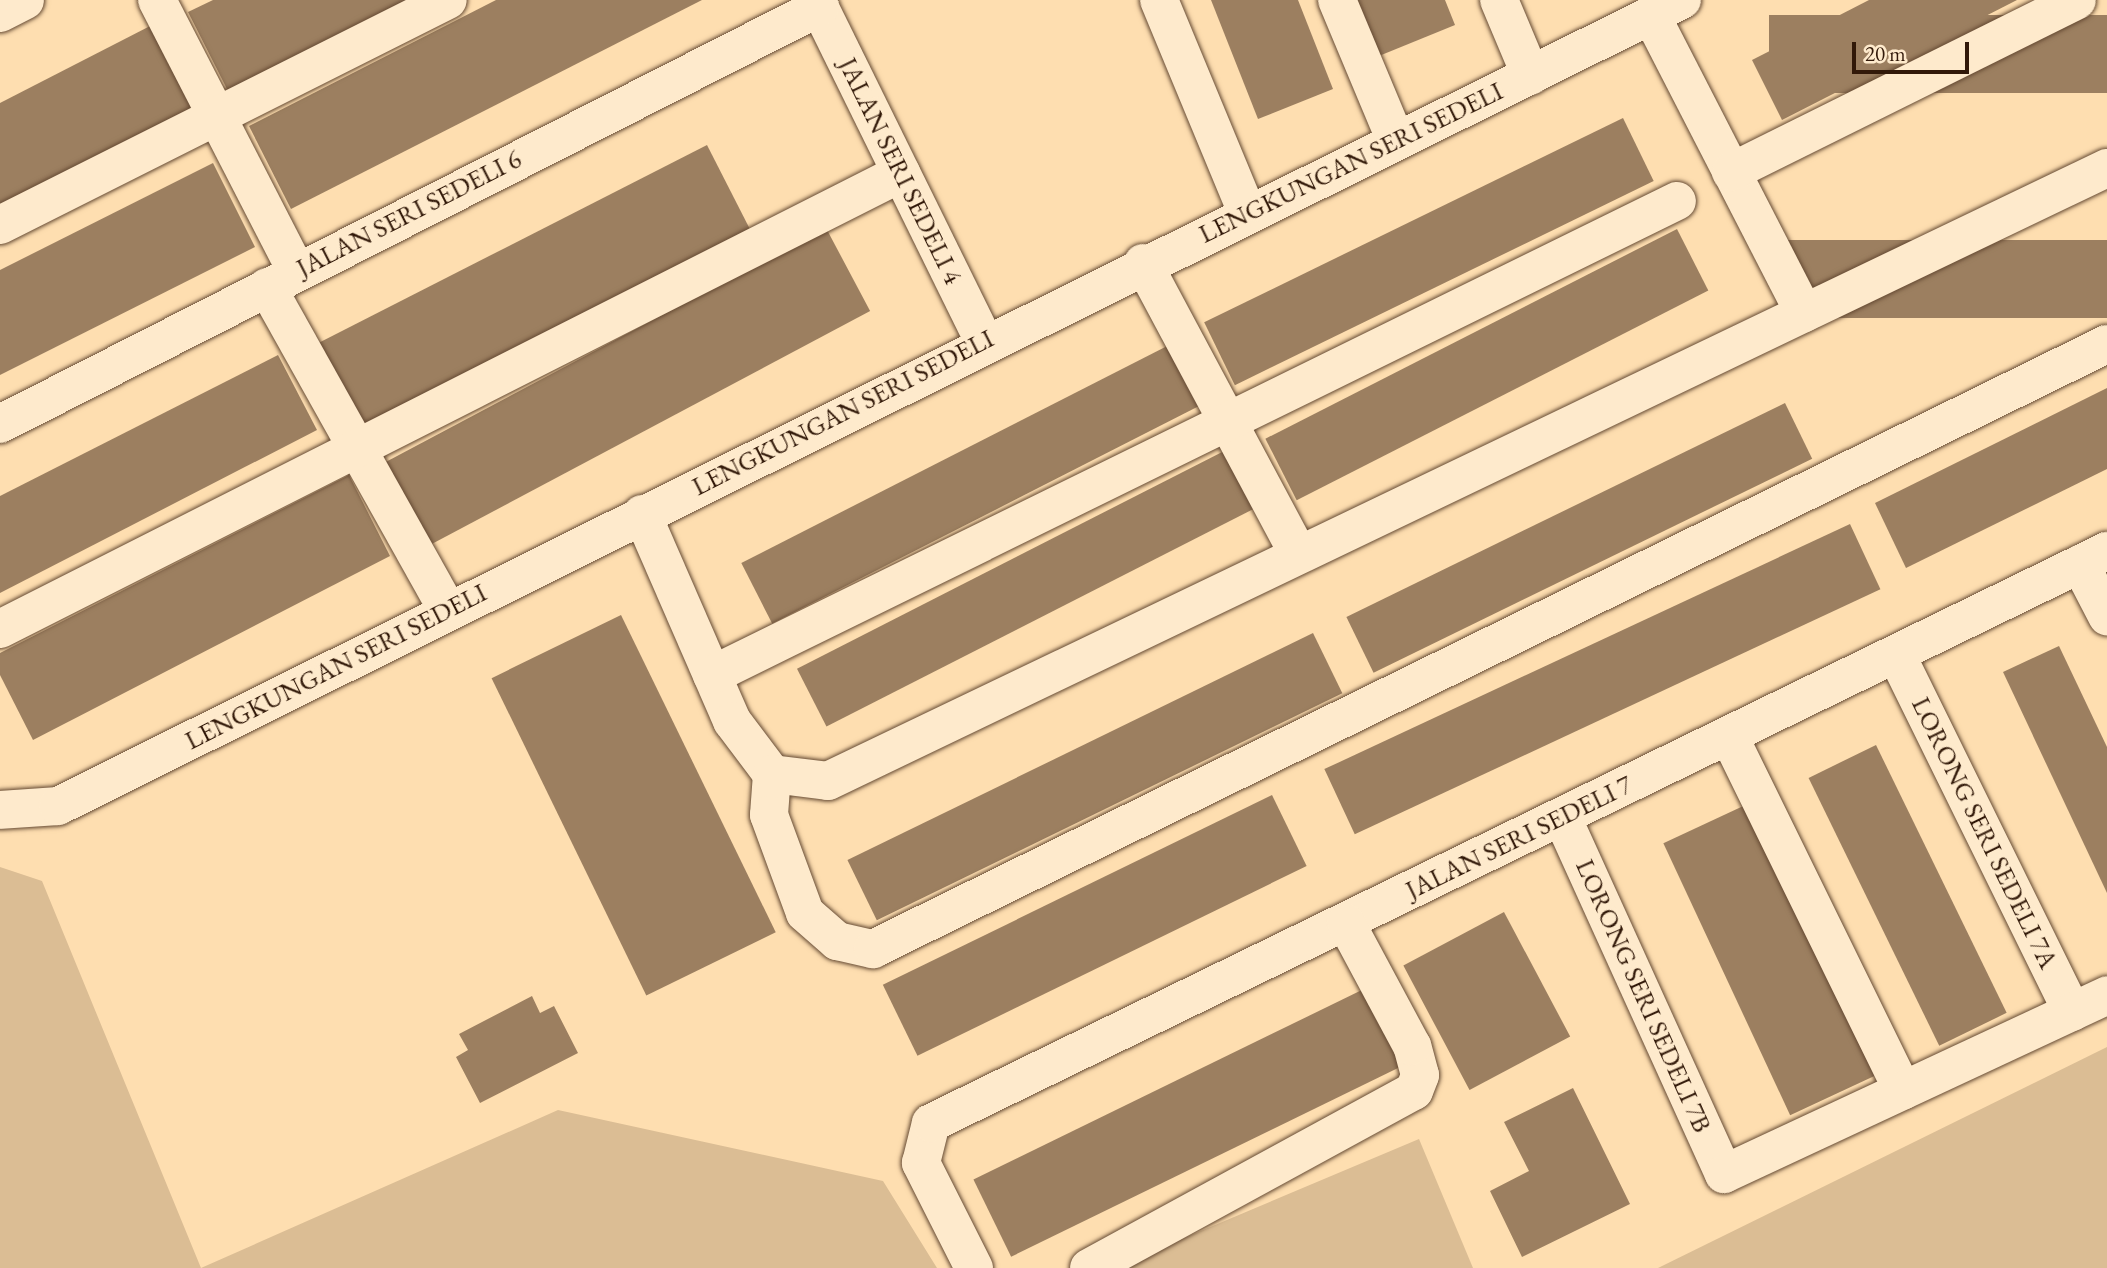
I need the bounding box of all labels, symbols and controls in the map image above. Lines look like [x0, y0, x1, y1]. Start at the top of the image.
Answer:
scale bar [1855, 28, 1972, 72]
text: 20 m [1865, 40, 1906, 67]
street label: JALAN SERI SEDELI 4 [832, 53, 968, 289]
street label: LENGKUNGAN SERI SEDELI [1194, 76, 1508, 250]
street label: JALAN SERI SEDELI 6 [291, 144, 527, 284]
street label: LENGKUNGAN SERI SEDELI [687, 323, 999, 503]
street label: LENGKUNGAN SERI SEDELI [180, 577, 492, 757]
street label: LORONG SERI SEDELI 7A [1905, 692, 2063, 974]
street label: JALAN SERI SEDELI 7 [1401, 770, 1637, 906]
street label: LORONG SERI SEDELI 7B [1569, 855, 1717, 1137]

